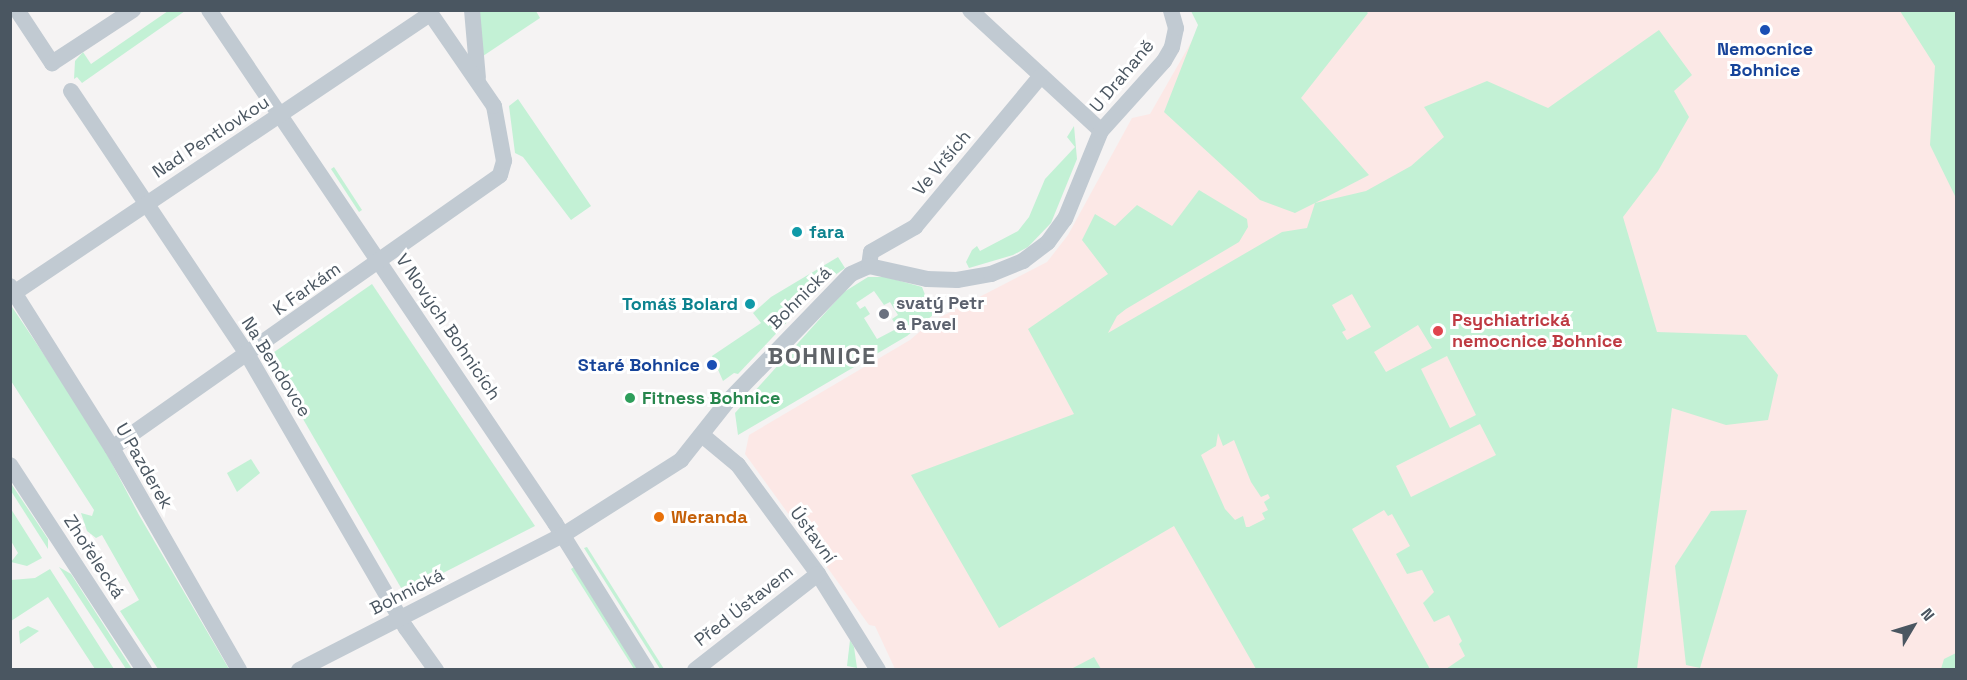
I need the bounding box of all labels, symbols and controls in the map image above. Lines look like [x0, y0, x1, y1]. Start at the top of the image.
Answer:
marker: Nemocnice Bohnice [1758, 23, 1772, 37]
street label: U Drahaně [1085, 35, 1159, 117]
place label: Nemocnice Bohnice [1717, 39, 1813, 82]
street label: Nad Pentlovkou [149, 91, 273, 183]
street label: Ve Vrších [908, 126, 976, 200]
place label: fara [809, 221, 844, 243]
marker: fara [790, 225, 804, 239]
street label: V Nových Bohnicích [391, 250, 505, 404]
street label: K Farkám [269, 258, 345, 320]
street label: Bohnická [764, 262, 836, 334]
place label: Tomáš Bolard [622, 293, 738, 315]
place label: svatý Petr a Pavel [896, 293, 984, 336]
marker: Tomáš Bolard [743, 297, 757, 311]
marker: svatý Petr a Pavel [877, 307, 891, 321]
place label: Psychiatrická nemocnice Bohnice [1452, 310, 1623, 352]
street label: Na Bendovce [237, 313, 315, 421]
marker: Psychiatrická nemocnice Bohnice [1429, 322, 1447, 340]
district label: BOHNICE [767, 342, 877, 370]
place label: Staré Bohnice [578, 354, 700, 376]
marker: Staré Bohnice [705, 358, 719, 372]
place label: Fitness Bohnice [642, 387, 780, 409]
marker: Fitness Bohnice [623, 391, 637, 405]
street label: U Pazderek [111, 419, 177, 513]
street label: Ústavní [785, 503, 841, 567]
place label: Weranda [671, 506, 748, 528]
marker: Weranda [652, 510, 666, 524]
street label: Zhořelecká [59, 511, 129, 603]
street label: Před Ústavem [690, 561, 798, 651]
street label: Bohnická [366, 564, 448, 620]
north arrow [1883, 596, 1943, 656]
text: N [1916, 604, 1939, 625]

